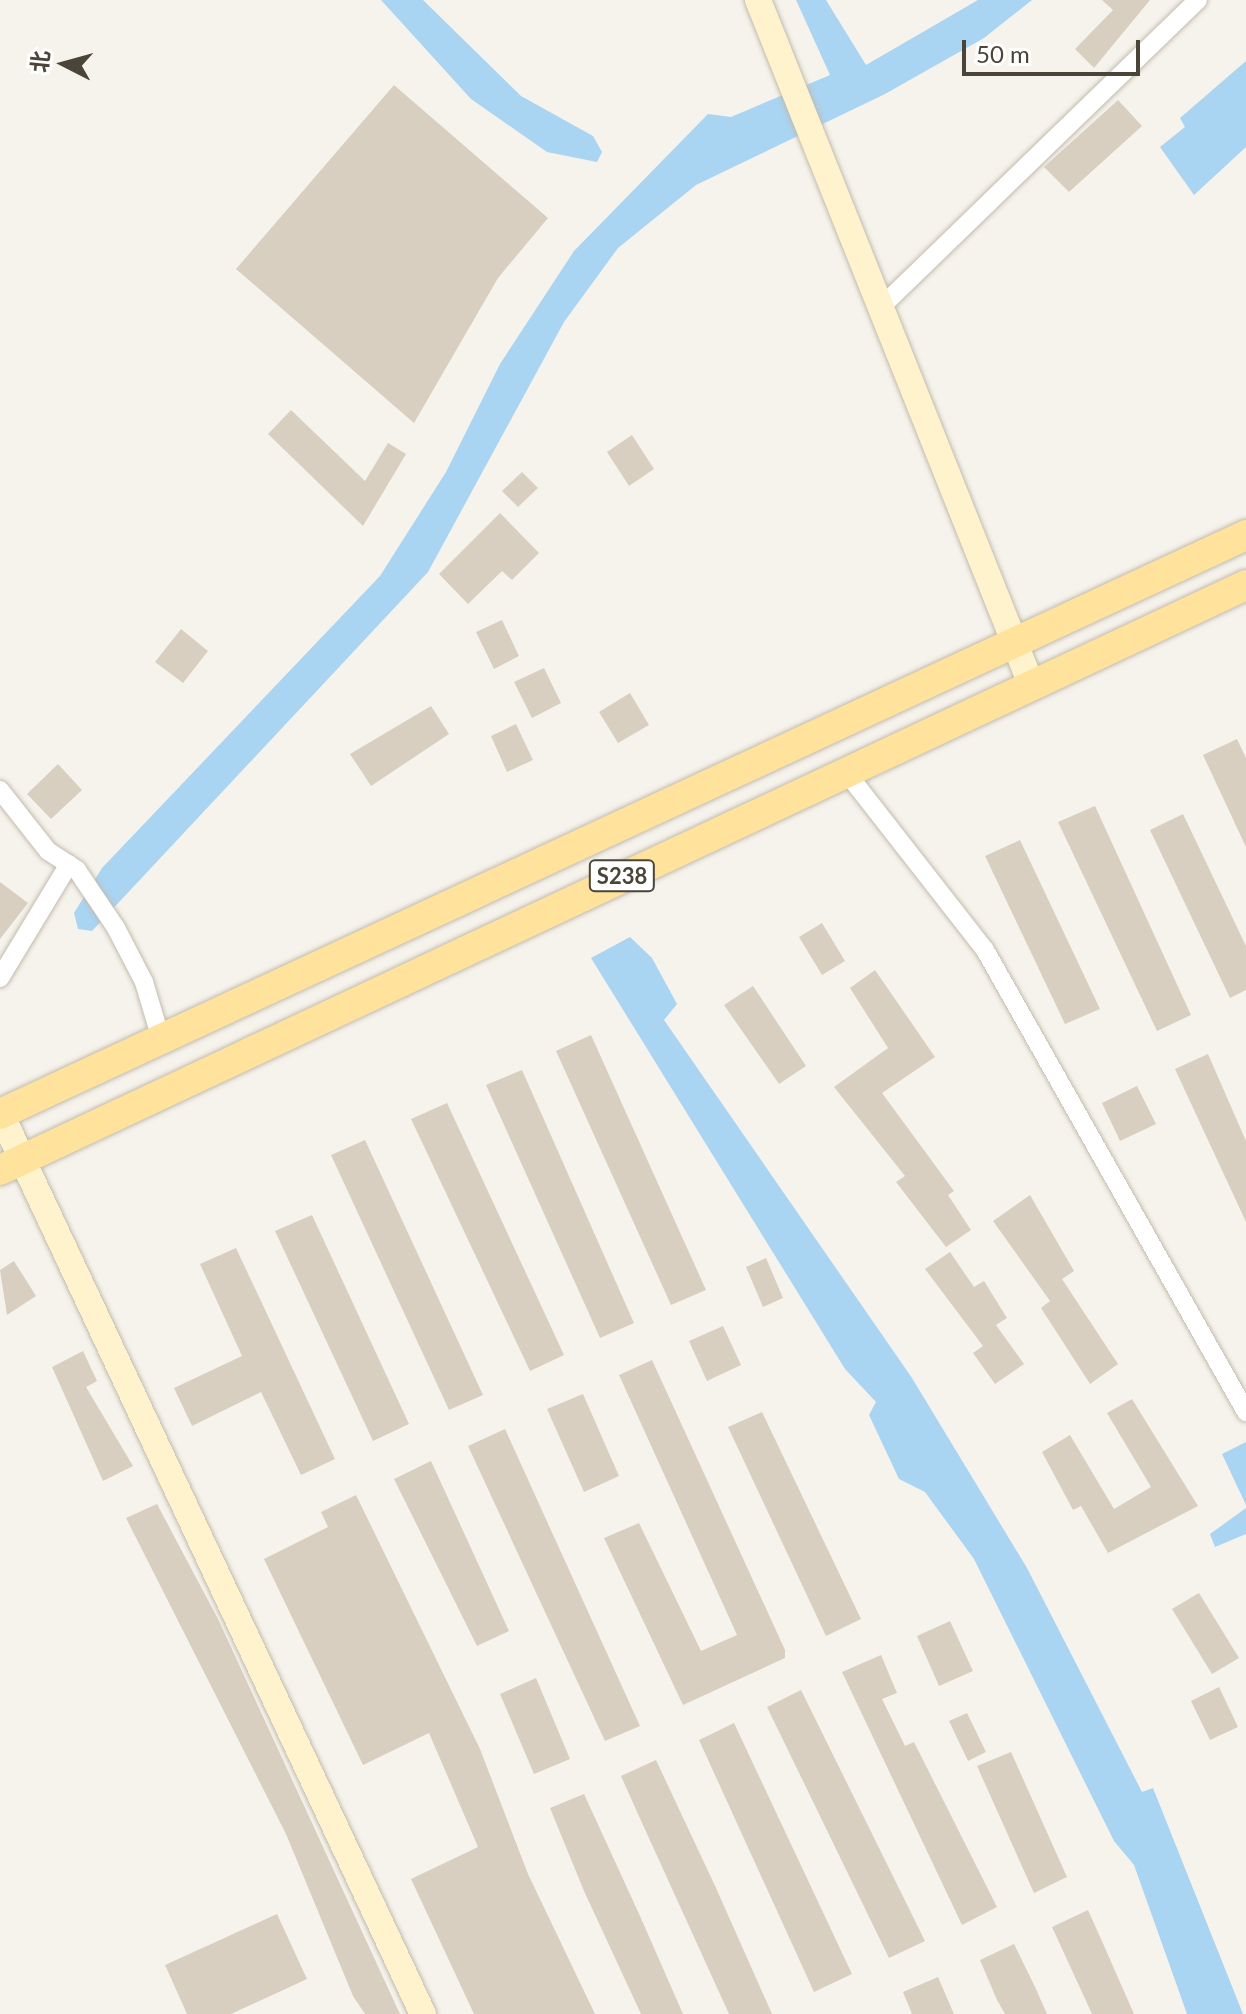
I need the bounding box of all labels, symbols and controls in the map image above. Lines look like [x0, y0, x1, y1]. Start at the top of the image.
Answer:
north arrow [24, 24, 104, 104]
scale bar [966, 24, 1144, 74]
text: 50 m [976, 39, 1030, 68]
text: 北 [25, 49, 54, 74]
road number: S238 [588, 858, 656, 894]

